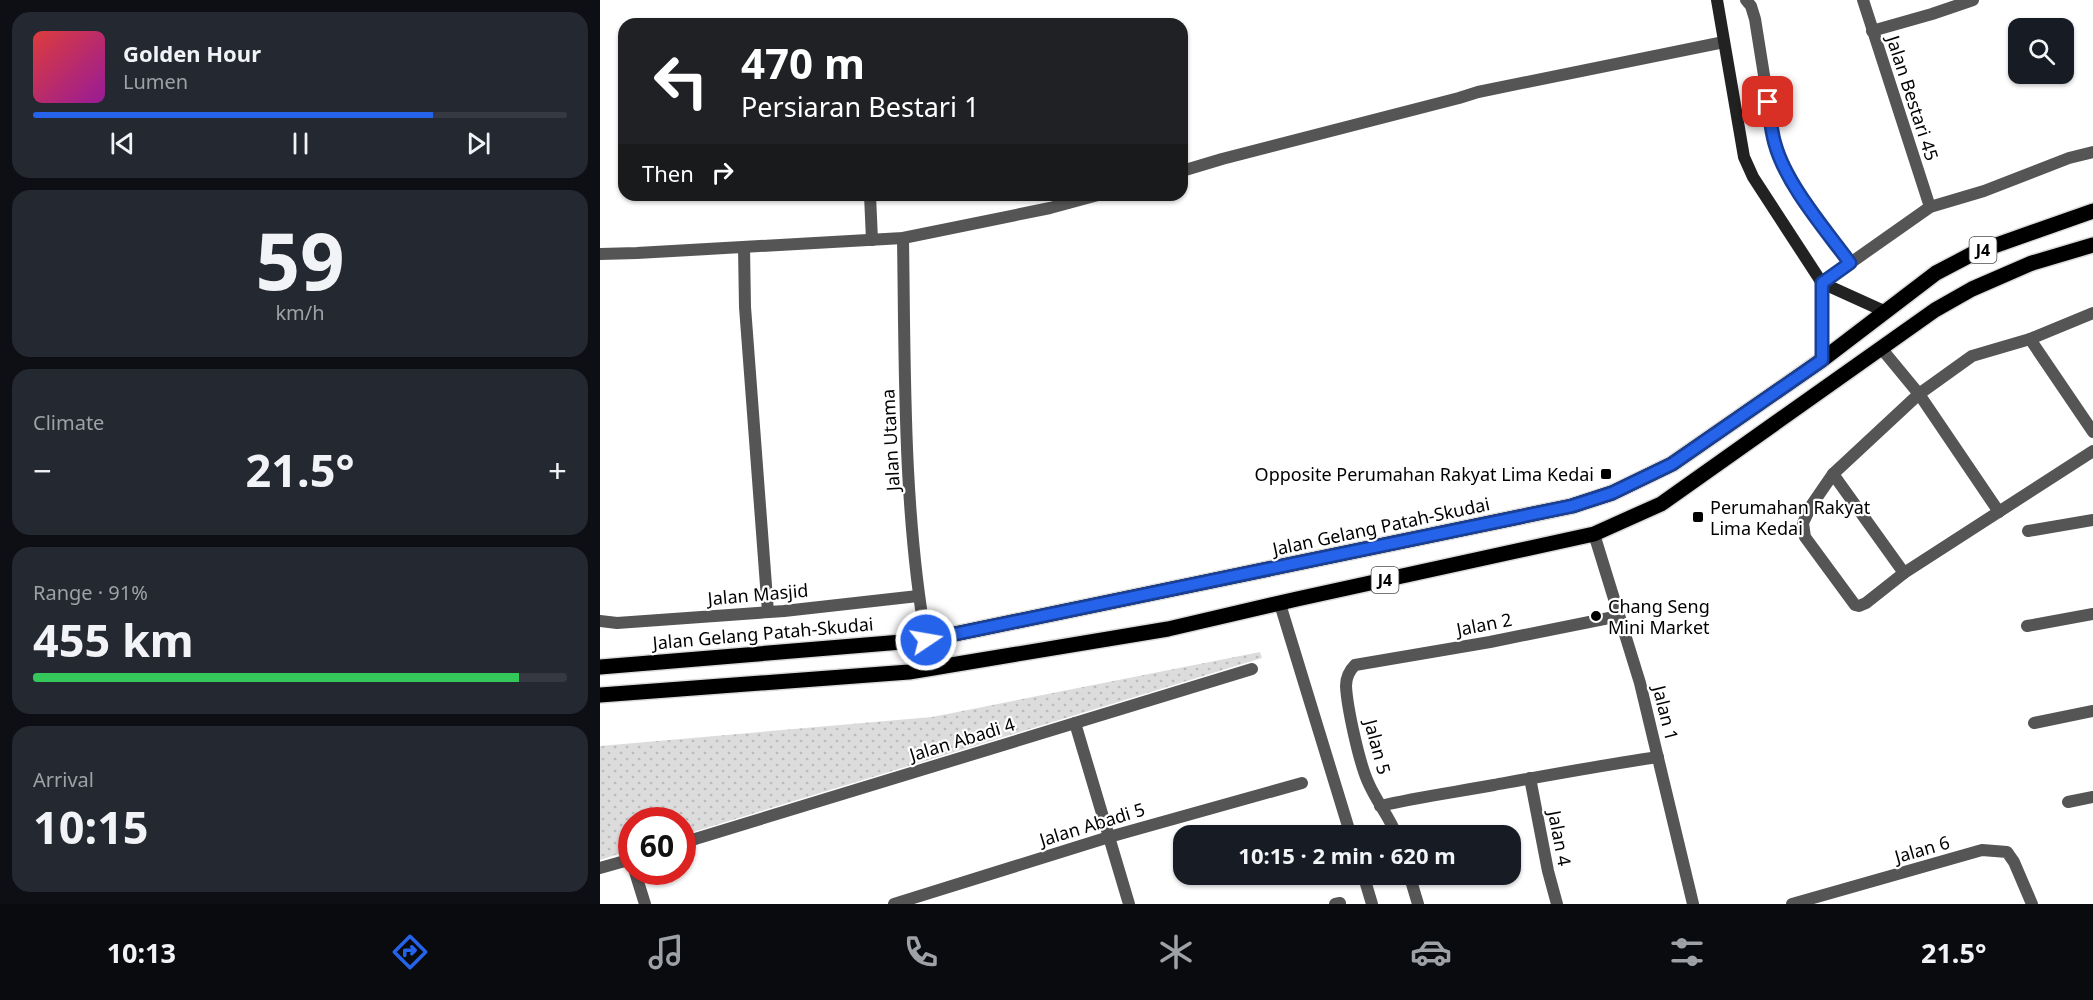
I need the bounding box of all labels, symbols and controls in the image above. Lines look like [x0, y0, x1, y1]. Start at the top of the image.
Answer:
map controls [2008, 18, 2074, 84]
button: search [2008, 18, 2074, 84]
street label: Jalan Bestari 45 [1881, 31, 1944, 164]
text: 470 m [741, 34, 865, 91]
text: Golden Hour [123, 38, 261, 68]
icon: left [642, 42, 720, 120]
text: Lumen [123, 68, 188, 95]
pin [1742, 76, 1793, 127]
icon: arrive [1751, 85, 1784, 118]
text: Persiaran Bestari 1 [741, 88, 979, 125]
icon: previous [106, 127, 139, 160]
icon: pause [284, 127, 317, 160]
icon: next [462, 127, 495, 160]
icon: right [706, 156, 739, 189]
text: Then [642, 158, 694, 188]
text: 59 [255, 207, 345, 313]
road number: J4 [1970, 237, 1996, 263]
text: km/h [275, 299, 325, 326]
street label: Jalan Utama [875, 388, 905, 494]
text: Climate [33, 409, 104, 436]
text: 21.5° [246, 439, 354, 500]
text: − [33, 448, 52, 493]
text: + [548, 448, 567, 493]
place label: Opposite Perumahan Rakyat Lima Kedai [1255, 462, 1594, 486]
marker: Opposite Perumahan Rakyat Lima Kedai [1599, 467, 1613, 481]
street label: Jalan Gelang Patah-Skudai [1268, 491, 1492, 561]
place label: Perumahan Rakyat Lima Kedai [1710, 495, 1871, 540]
marker: Perumahan Rakyat Lima Kedai [1691, 510, 1705, 524]
road number: J4 [1372, 567, 1398, 593]
street label: Jalan Masjid [705, 578, 809, 611]
text: Range · 91% [33, 579, 148, 606]
place label: Chang Seng Mini Market [1608, 594, 1710, 639]
street label: Jalan 2 [1452, 607, 1514, 641]
position arrow [894, 608, 958, 672]
text: 455 km [33, 609, 194, 670]
marker: Chang Seng Mini Market [1589, 609, 1603, 623]
street label: Jalan Gelang Patah-Skudai [650, 611, 874, 655]
street label: Jalan 1 [1647, 681, 1684, 743]
street label: Jalan Abadi 4 [904, 712, 1018, 767]
street label: Jalan 5 [1359, 715, 1397, 777]
text: Arrival [33, 766, 94, 793]
text: 10:15 [33, 796, 149, 857]
street label: Jalan Abadi 5 [1034, 797, 1148, 852]
street label: Jalan 4 [1543, 806, 1577, 868]
speed limit sign: 60 [618, 807, 696, 885]
street label: Jalan 6 [1890, 830, 1952, 869]
text: 10:15 · 2 min · 620 m [1238, 840, 1456, 870]
icon: directions [389, 931, 431, 973]
icon: music [645, 931, 687, 973]
icon: phone [900, 931, 942, 973]
icon: climate [1155, 931, 1197, 973]
icon: car [1410, 931, 1452, 973]
icon: filters [1666, 931, 1708, 973]
text: 10:13 [107, 934, 176, 971]
text: 21.5° [1921, 934, 1986, 971]

